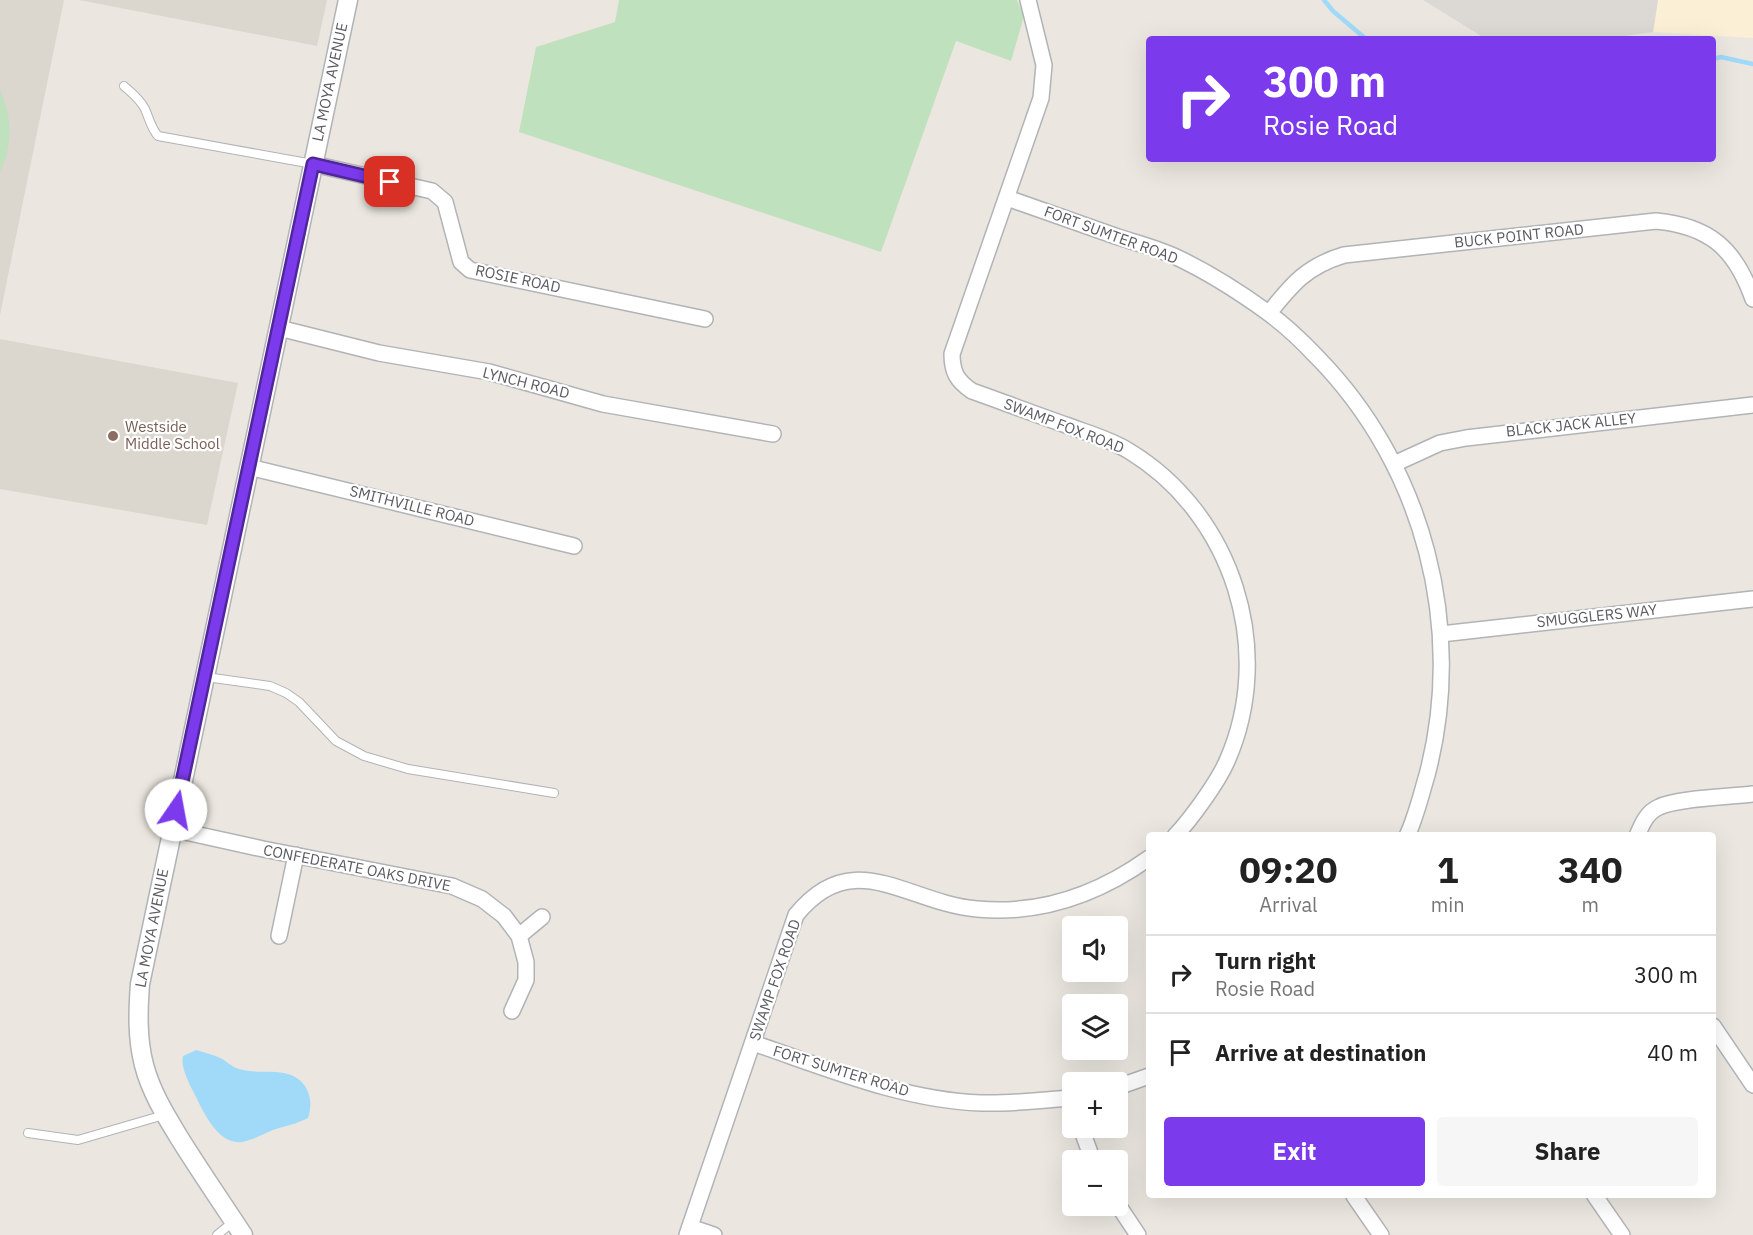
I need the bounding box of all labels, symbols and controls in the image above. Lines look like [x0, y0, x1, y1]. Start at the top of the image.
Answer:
street label: LA MOYA AVENUE [308, 21, 351, 143]
text: 300 m [1263, 54, 1386, 109]
icon: right [1164, 60, 1242, 138]
text: Rosie Road [1263, 107, 1398, 142]
pin [364, 156, 415, 207]
icon: arrive [373, 165, 406, 198]
street label: FORT SUMTER ROAD [1042, 201, 1181, 268]
street label: BUCK POINT ROAD [1453, 219, 1585, 252]
street label: ROSIE ROAD [474, 260, 562, 297]
street label: LYNCH ROAD [481, 363, 572, 402]
street label: SWAMP FOX ROAD [1001, 394, 1127, 457]
street label: BLACK JACK ALLEY [1505, 408, 1637, 441]
place label: Westside Middle School [125, 417, 220, 453]
marker: Westside Middle School [106, 429, 120, 443]
street label: SMITHVILLE ROAD [348, 481, 476, 530]
street label: SMUGGLERS WAY [1536, 600, 1658, 631]
position arrow [144, 778, 208, 842]
street label: CONFEDERATE OAKS DRIVE [262, 840, 452, 895]
text: 09:20 [1239, 846, 1338, 893]
text: 1 [1437, 846, 1459, 893]
text: 340 [1558, 846, 1623, 893]
street label: LA MOYA AVENUE [131, 867, 172, 989]
text: Arrival [1259, 891, 1318, 918]
text: min [1431, 891, 1465, 918]
text: m [1582, 891, 1599, 918]
map controls [1062, 916, 1128, 1216]
button: sound [1062, 916, 1128, 982]
street label: SWAMP FOX ROAD [745, 917, 804, 1043]
text: Turn right [1215, 946, 1316, 975]
icon: right [1164, 958, 1197, 991]
text: 300 m [1634, 960, 1698, 989]
text: Rosie Road [1215, 975, 1315, 1002]
button: layers [1062, 994, 1128, 1060]
icon: arrive [1164, 1036, 1197, 1069]
text: Arrive at destination [1215, 1038, 1426, 1067]
text: 40 m [1647, 1038, 1698, 1067]
street label: FORT SUMTER ROAD [771, 1041, 911, 1100]
button: + [1062, 1072, 1128, 1138]
button: Exit [1164, 1117, 1425, 1186]
button: Share [1437, 1117, 1698, 1186]
button: − [1062, 1150, 1128, 1216]

